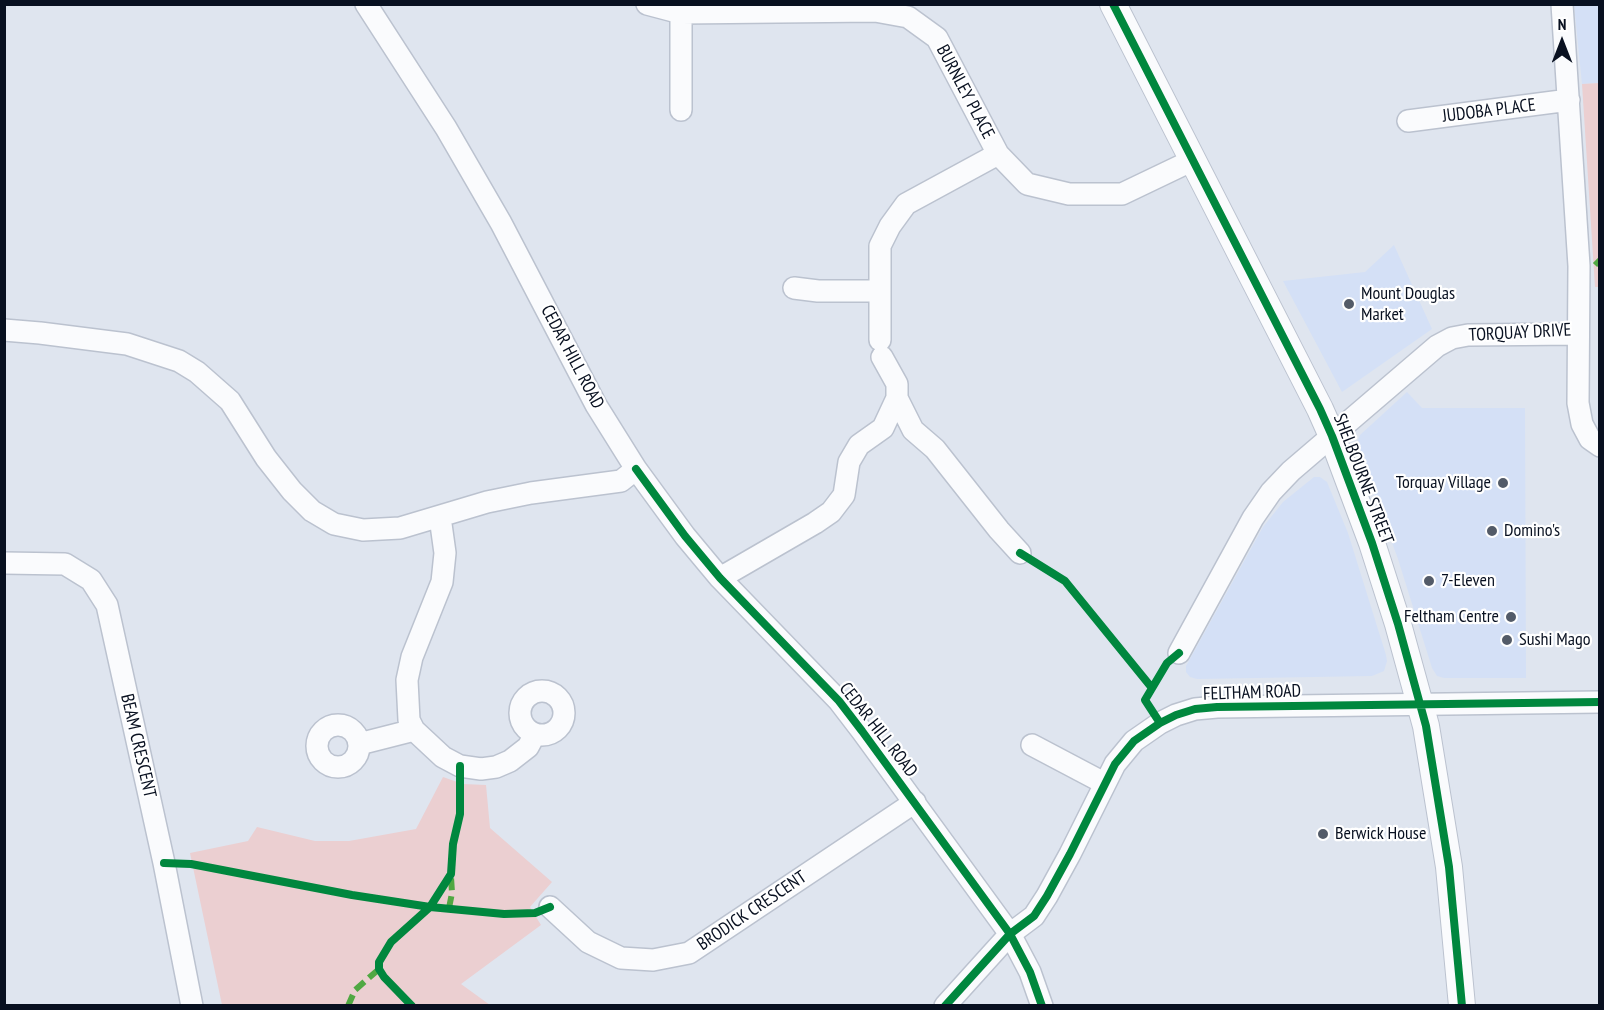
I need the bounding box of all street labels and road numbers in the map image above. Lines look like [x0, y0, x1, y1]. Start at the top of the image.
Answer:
street label: BURNLEY PLACE [931, 41, 999, 143]
street label: JUDOBA PLACE [1441, 95, 1537, 127]
street label: CEDAR HILL ROAD [536, 302, 608, 412]
street label: TORQUAY DRIVE [1468, 320, 1572, 346]
street label: SHELBOURNE STREET [1328, 411, 1398, 547]
street label: CEDAR HILL ROAD [834, 678, 922, 782]
street label: FELTHAM ROAD [1203, 680, 1301, 706]
street label: BEAM CRESCENT [116, 692, 160, 800]
street label: BRODICK CRESCENT [693, 867, 811, 955]

